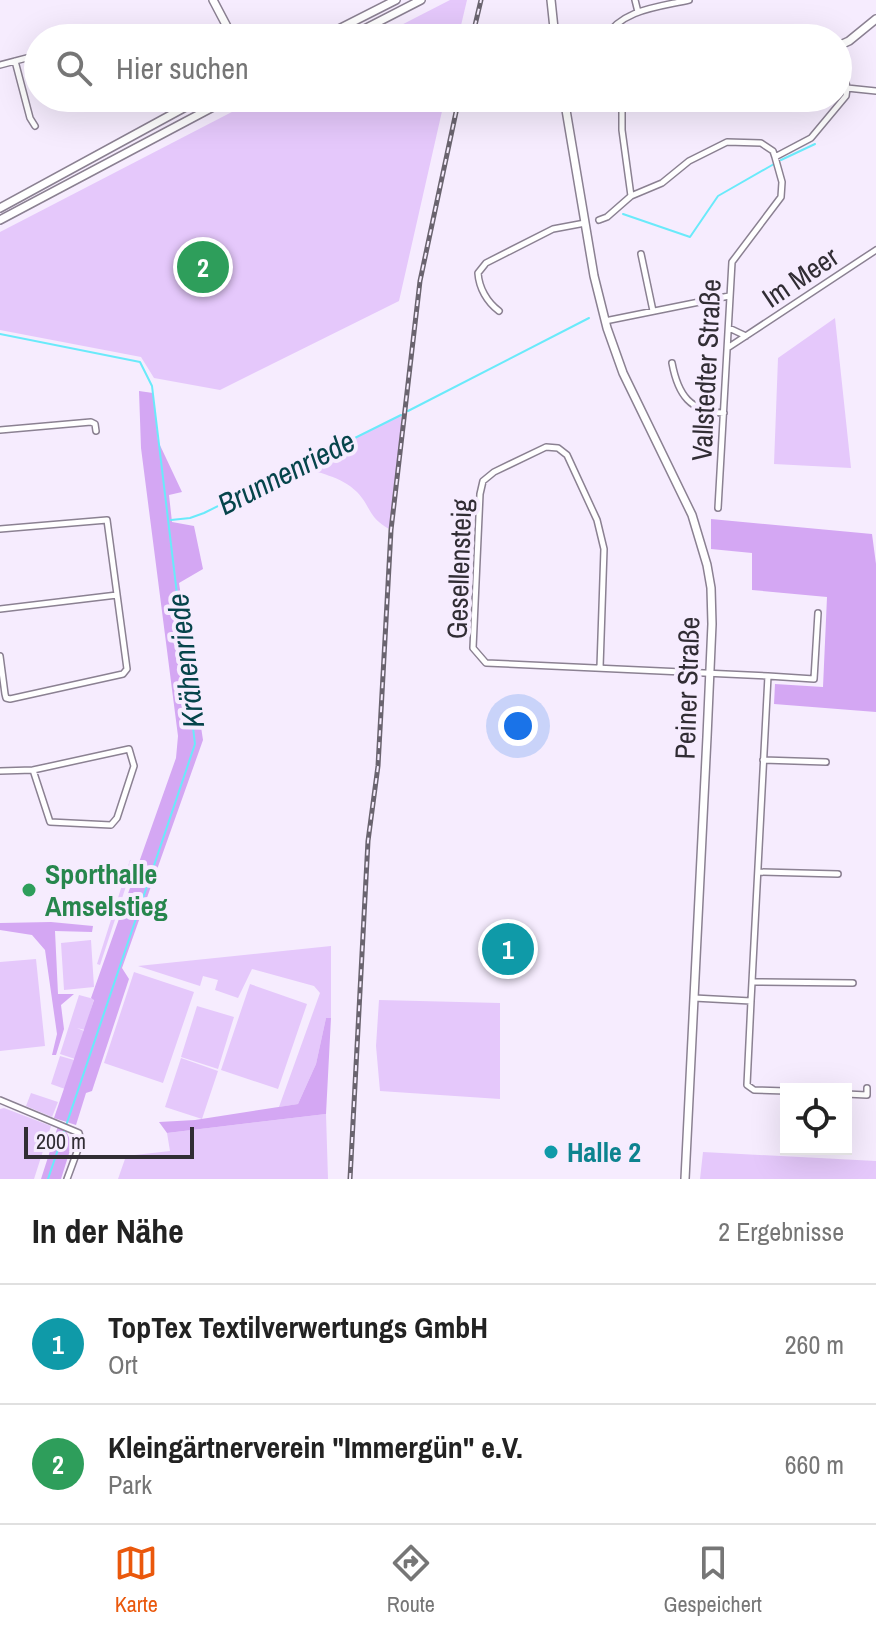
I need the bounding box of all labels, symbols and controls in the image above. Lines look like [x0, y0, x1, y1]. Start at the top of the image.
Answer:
search box [24, 24, 852, 112]
icon: search [52, 46, 96, 90]
text: Hier suchen [116, 48, 249, 88]
pin: 2 [177, 237, 229, 297]
street label: Im Meer [754, 238, 846, 316]
street label: Vallstedter Straße [682, 278, 730, 462]
water label: Brunnenriede [211, 420, 361, 524]
street label: Gesellensteig [438, 498, 480, 640]
water label: Krähenriede [157, 591, 213, 731]
street label: Peiner Straße [666, 616, 708, 760]
your location [498, 706, 538, 746]
place label: Sporthalle Amselstieg [45, 855, 168, 925]
marker: Sporthalle Amselstieg [20, 881, 38, 899]
pin: 1 [482, 919, 534, 979]
map controls [780, 1083, 852, 1155]
button: locate [780, 1083, 852, 1155]
scale bar [24, 1123, 194, 1159]
text: 200 m [36, 1126, 86, 1156]
place label: Halle 2 [567, 1133, 641, 1171]
marker: Halle 2 [542, 1143, 560, 1161]
text: In der Nähe [32, 1208, 184, 1254]
text: 2 Ergebnisse [718, 1214, 844, 1249]
text: TopTex Textilverwertungs GmbH [108, 1307, 488, 1347]
text: 1 [52, 1327, 64, 1362]
text: 260 m [785, 1327, 844, 1362]
text: Ort [108, 1347, 138, 1382]
text: Kleingärtnerverein "Immergün" e.V. [108, 1427, 523, 1467]
text: 2 [52, 1447, 64, 1482]
text: 660 m [785, 1447, 844, 1482]
text: Park [108, 1467, 152, 1502]
tab: Karte [114, 1541, 158, 1619]
tab: Route [387, 1541, 435, 1619]
tab: Gespeichert [663, 1541, 762, 1619]

